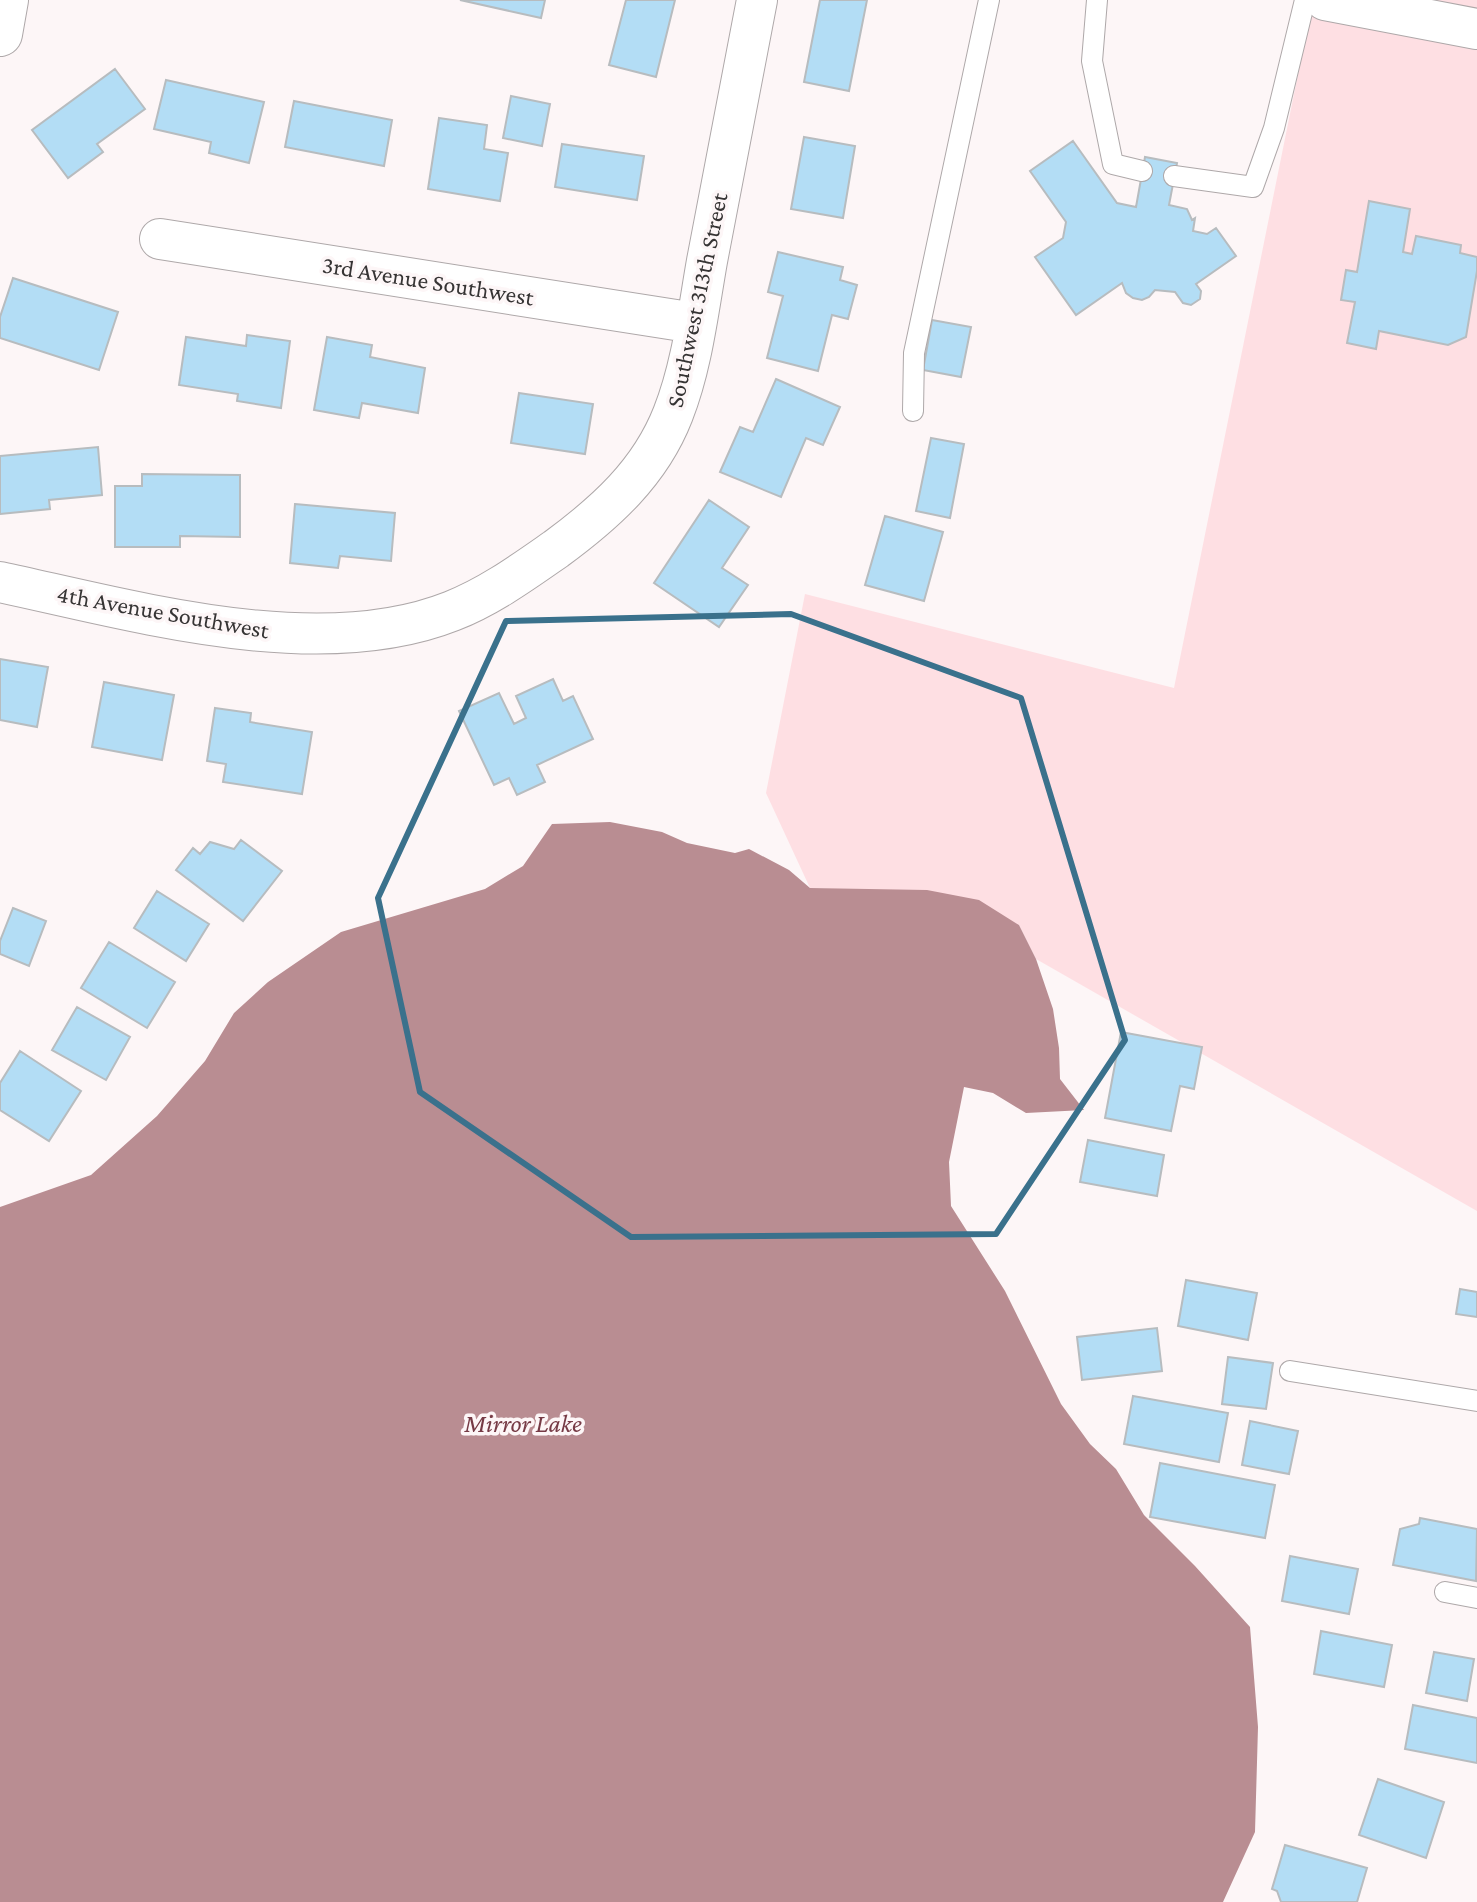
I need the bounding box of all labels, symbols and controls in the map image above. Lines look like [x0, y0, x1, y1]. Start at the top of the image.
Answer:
street label: Southwest 313th Street [661, 189, 733, 410]
street label: 3rd Avenue Southwest [320, 250, 537, 311]
street label: 4th Avenue Southwest [55, 580, 272, 644]
water label: Mirror Lake [463, 1409, 582, 1438]

